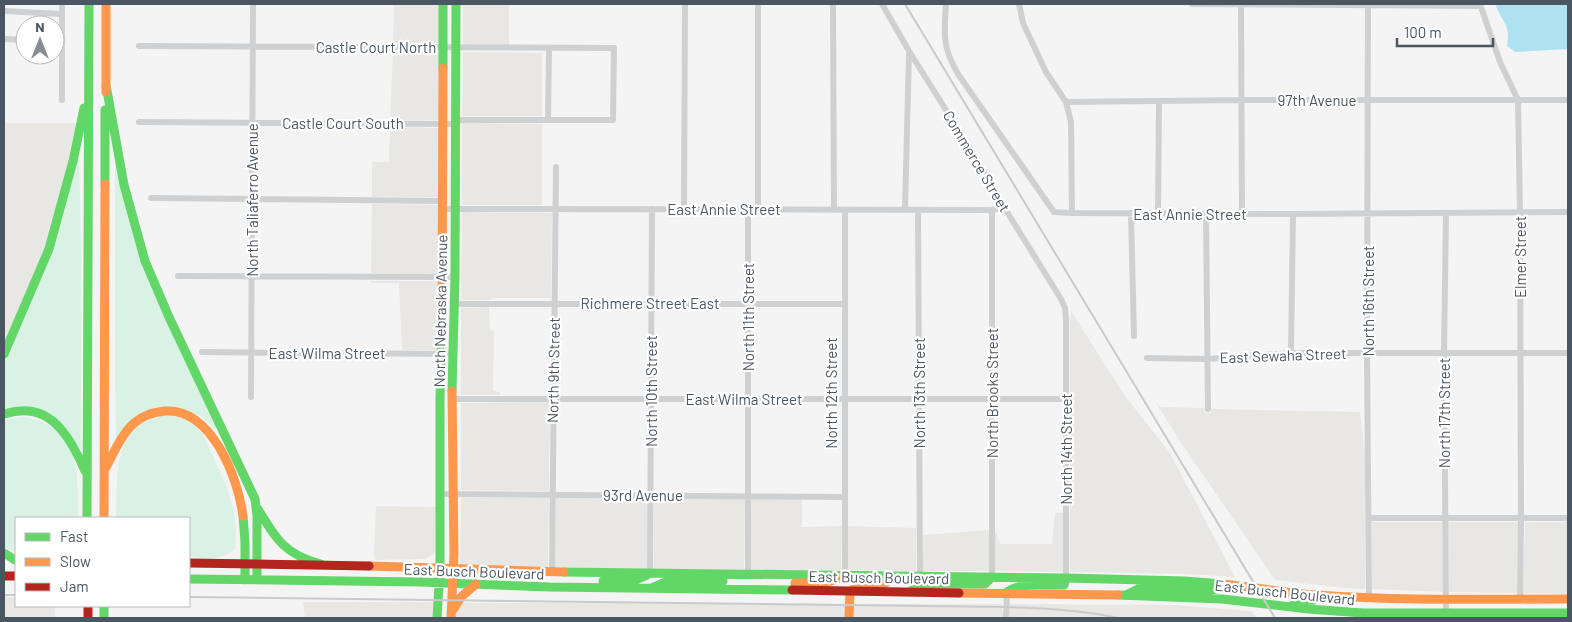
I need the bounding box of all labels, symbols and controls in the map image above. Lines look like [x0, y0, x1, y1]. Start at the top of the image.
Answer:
north arrow [15, 15, 65, 65]
scale bar [1397, 15, 1493, 47]
text: N [35, 18, 45, 35]
text: 100 m [1404, 23, 1442, 41]
street label: Castle Court North [316, 38, 436, 56]
street label: 97th Avenue [1277, 91, 1357, 109]
street label: Commerce Street [940, 107, 1014, 215]
street label: Castle Court South [282, 114, 404, 132]
street label: North Taliaferro Avenue [243, 123, 261, 277]
street label: East Annie Street [667, 200, 781, 218]
street label: East Annie Street [1133, 205, 1247, 223]
street label: Elmer Street [1511, 216, 1529, 298]
street label: North Nebraska Avenue [430, 234, 450, 388]
street label: North 16th Street [1359, 245, 1377, 357]
street label: North 11th Street [739, 263, 757, 371]
street label: Richmere Street East [581, 294, 719, 312]
street label: North 9th Street [543, 317, 563, 423]
street label: North Brooks Street [983, 328, 1001, 458]
street label: North 10th Street [642, 335, 660, 447]
street label: North 12th Street [822, 337, 840, 449]
street label: North 13th Street [910, 337, 928, 449]
street label: East Wilma Street [269, 344, 385, 362]
street label: East Sewaha Street [1219, 344, 1347, 366]
street label: North 17th Street [1435, 358, 1453, 468]
street label: East Wilma Street [686, 390, 802, 408]
street label: North 14th Street [1057, 393, 1075, 505]
street label: 93rd Avenue [603, 486, 683, 504]
legend [15, 517, 190, 607]
text: Fast [60, 527, 88, 545]
text: Slow [60, 552, 91, 570]
street label: East Busch Boulevard [403, 560, 545, 582]
street label: East Busch Boulevard [808, 567, 950, 587]
street label: East Busch Boulevard [1214, 576, 1356, 608]
text: Jam [60, 577, 89, 595]

